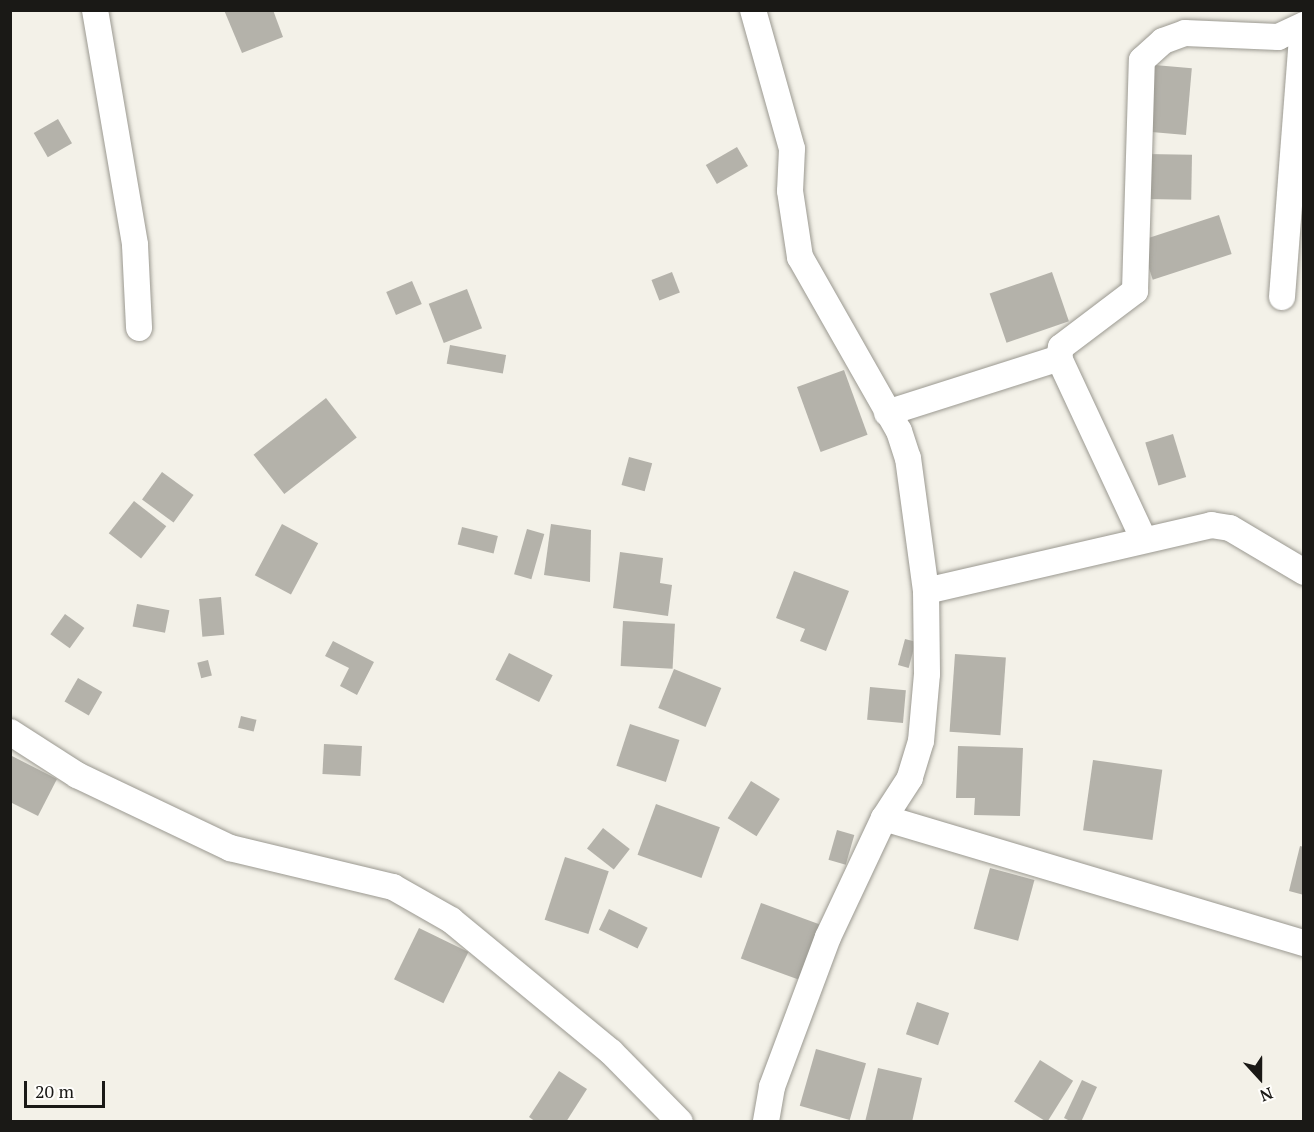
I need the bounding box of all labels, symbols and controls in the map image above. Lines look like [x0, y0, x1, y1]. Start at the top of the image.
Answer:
north arrow [1230, 1048, 1290, 1108]
scale bar [27, 1069, 108, 1107]
text: 20 m [35, 1079, 74, 1103]
text: N [1257, 1082, 1276, 1107]

